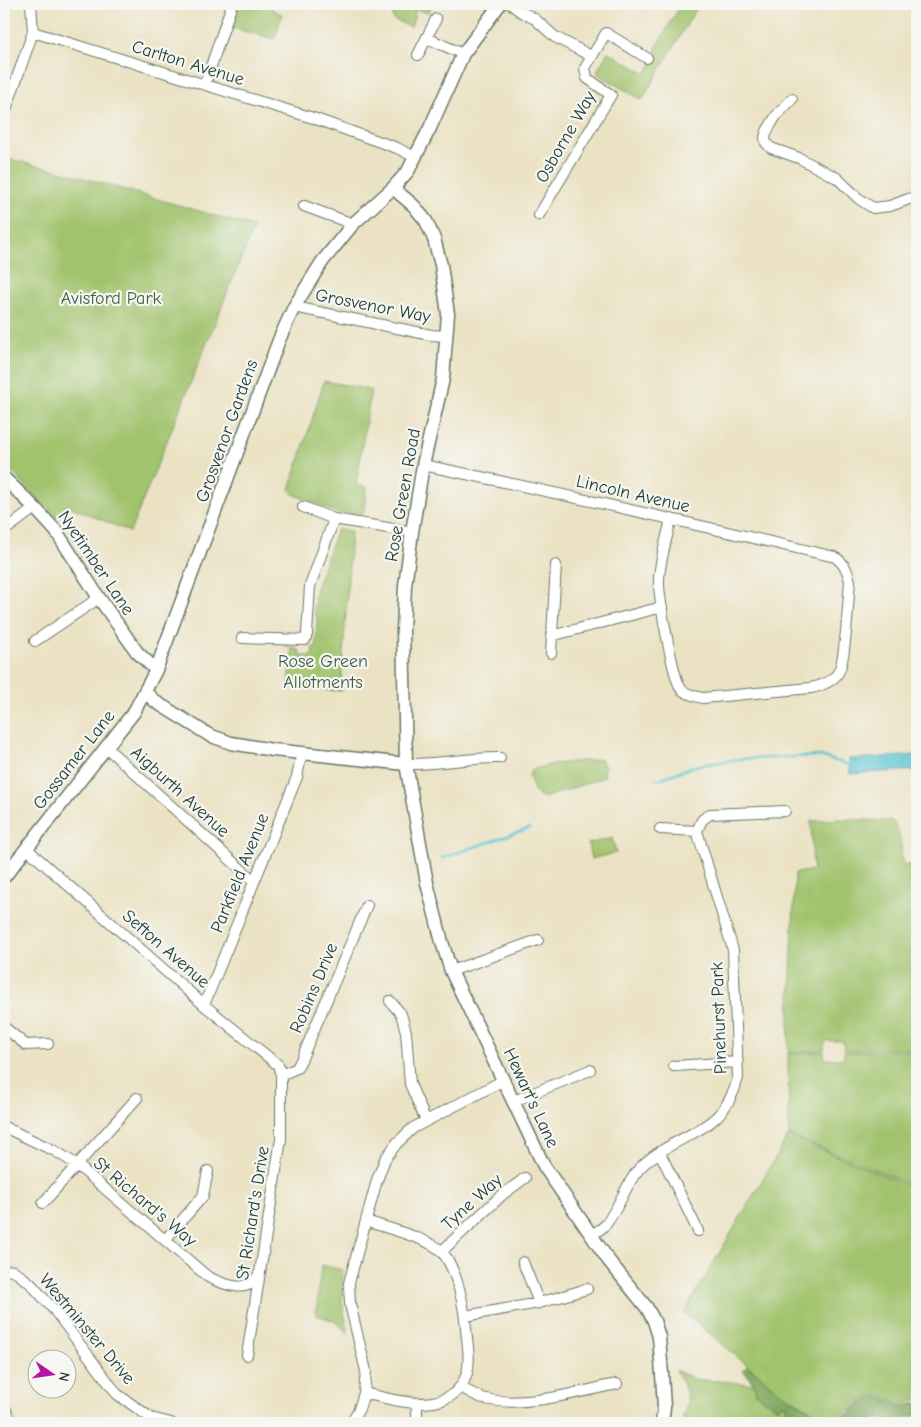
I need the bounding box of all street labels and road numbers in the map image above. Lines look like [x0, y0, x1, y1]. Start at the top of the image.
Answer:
street label: Carlton Avenue [129, 36, 247, 90]
street label: Osborne Way [531, 87, 601, 186]
street label: Grosvenor Way [313, 285, 433, 328]
street label: Grosvenor Gardens [191, 357, 263, 505]
street label: Rose Green Road [381, 427, 425, 563]
street label: Lincoln Avenue [574, 471, 692, 517]
street label: Nyetimber Lane [53, 507, 139, 619]
street label: Gossamer Lane [29, 706, 119, 814]
street label: Aigburth Avenue [126, 742, 234, 842]
street label: Parkfield Avenue [206, 810, 274, 936]
street label: Sefton Avenue [118, 905, 214, 993]
street label: Robins Drive [286, 940, 342, 1036]
street label: Pinehurst Park [707, 961, 731, 1074]
street label: Hewart's Lane [499, 1045, 563, 1151]
street label: St Richard's Drive [232, 1144, 274, 1282]
street label: St Richard's Way [89, 1153, 202, 1252]
street label: Tyne Way [437, 1169, 507, 1235]
street label: Westminster Drive [35, 1269, 139, 1389]

